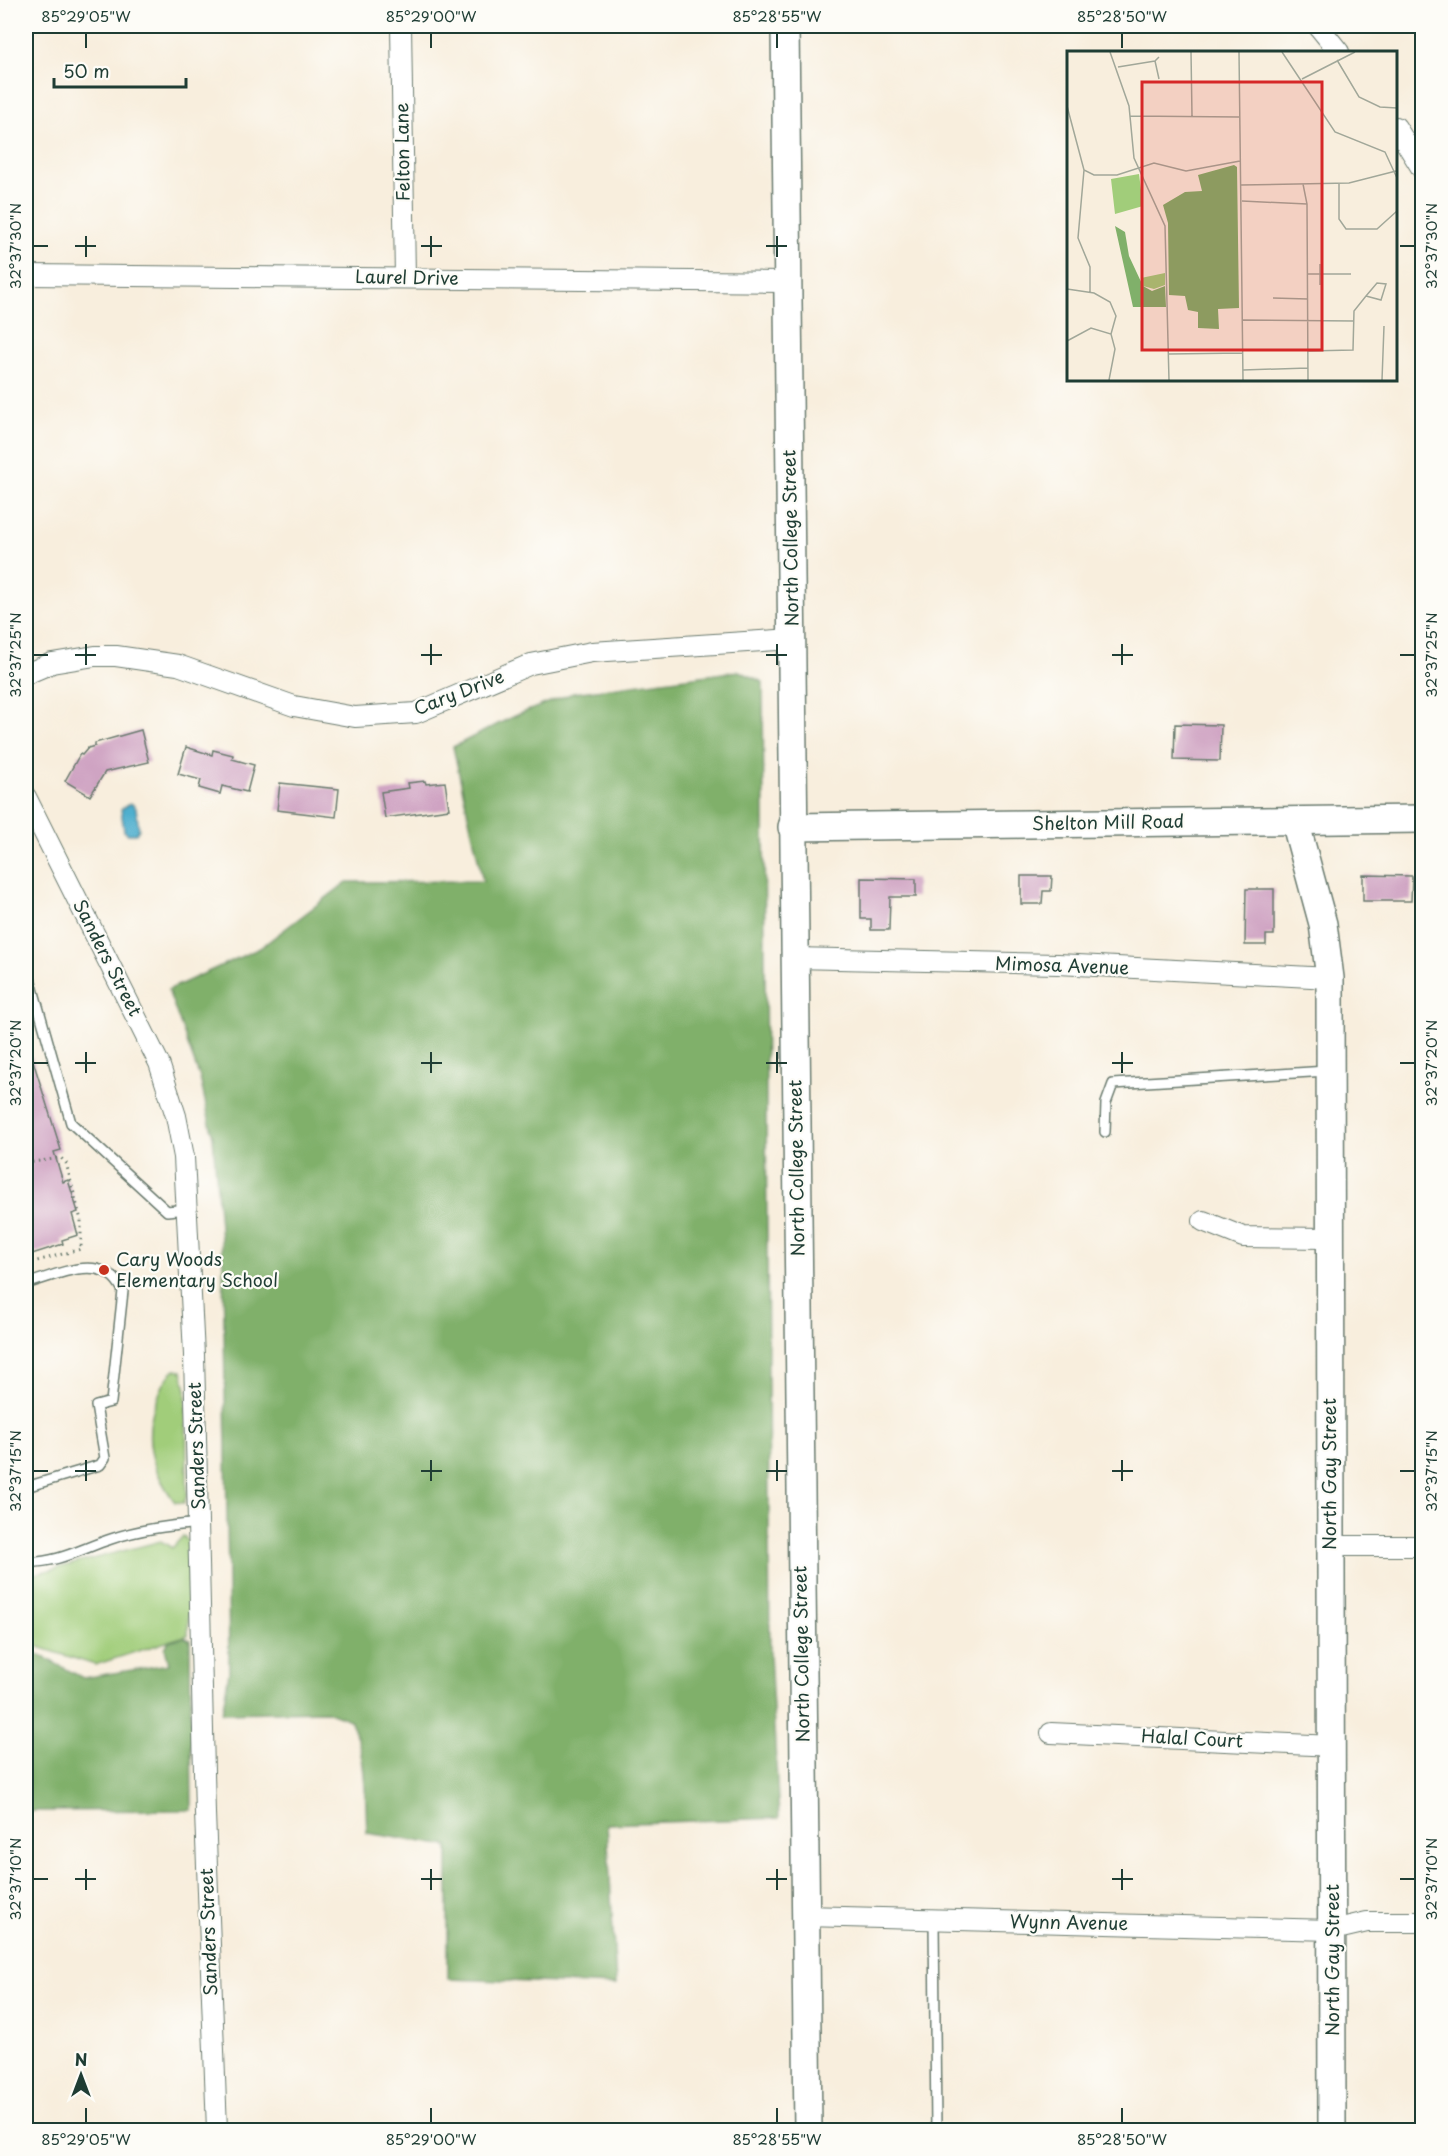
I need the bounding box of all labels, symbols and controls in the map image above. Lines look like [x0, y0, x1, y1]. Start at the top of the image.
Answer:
text: 85°29'05"W [41, 4, 131, 27]
text: 85°29'00"W [386, 4, 477, 27]
text: 85°28'55"W [733, 4, 822, 27]
text: 85°28'50"W [1077, 4, 1168, 27]
scale bar [54, 51, 186, 89]
inset map [1067, 51, 1397, 381]
text: 50 m [63, 57, 110, 84]
street label: Felton Lane [387, 102, 416, 202]
text: 32°37'30"N [3, 203, 26, 289]
text: 32°37'30"N [1419, 203, 1442, 289]
street label: Laurel Drive [355, 262, 459, 291]
street label: North College Street [774, 449, 805, 627]
text: 32°37'25"N [3, 612, 26, 698]
text: 32°37'25"N [1419, 612, 1442, 698]
street label: Cary Drive [409, 662, 508, 721]
street label: Shelton Mill Road [1032, 807, 1184, 836]
street label: Sanders Street [67, 894, 149, 1021]
street label: Mimosa Avenue [995, 949, 1130, 980]
text: 32°37'20"N [3, 1020, 26, 1106]
text: 32°37'20"N [1419, 1020, 1442, 1106]
street label: North College Street [780, 1079, 811, 1257]
place label: Cary Woods Elementary School [116, 1245, 278, 1293]
marker: Cary Woods Elementary School [97, 1263, 111, 1277]
street label: Sanders Street [180, 1382, 211, 1511]
street label: North Gay Street [1315, 1398, 1342, 1550]
text: 32°37'15"N [3, 1430, 26, 1512]
text: 32°37'15"N [1419, 1430, 1442, 1512]
street label: North College Street [785, 1565, 816, 1743]
street label: Halal Court [1141, 1721, 1244, 1754]
text: 32°37'10"N [3, 1837, 26, 1921]
text: 32°37'10"N [1419, 1837, 1442, 1921]
street label: Sanders Street [192, 1868, 223, 1997]
street label: North Gay Street [1318, 1884, 1345, 2036]
street label: Wynn Avenue [1010, 1907, 1128, 1936]
north arrow [51, 2045, 111, 2105]
text: N [75, 2047, 87, 2071]
text: 85°29'05"W [41, 2127, 131, 2150]
text: 85°29'00"W [386, 2127, 477, 2150]
text: 85°28'55"W [733, 2127, 822, 2150]
text: 85°28'50"W [1077, 2127, 1168, 2150]

